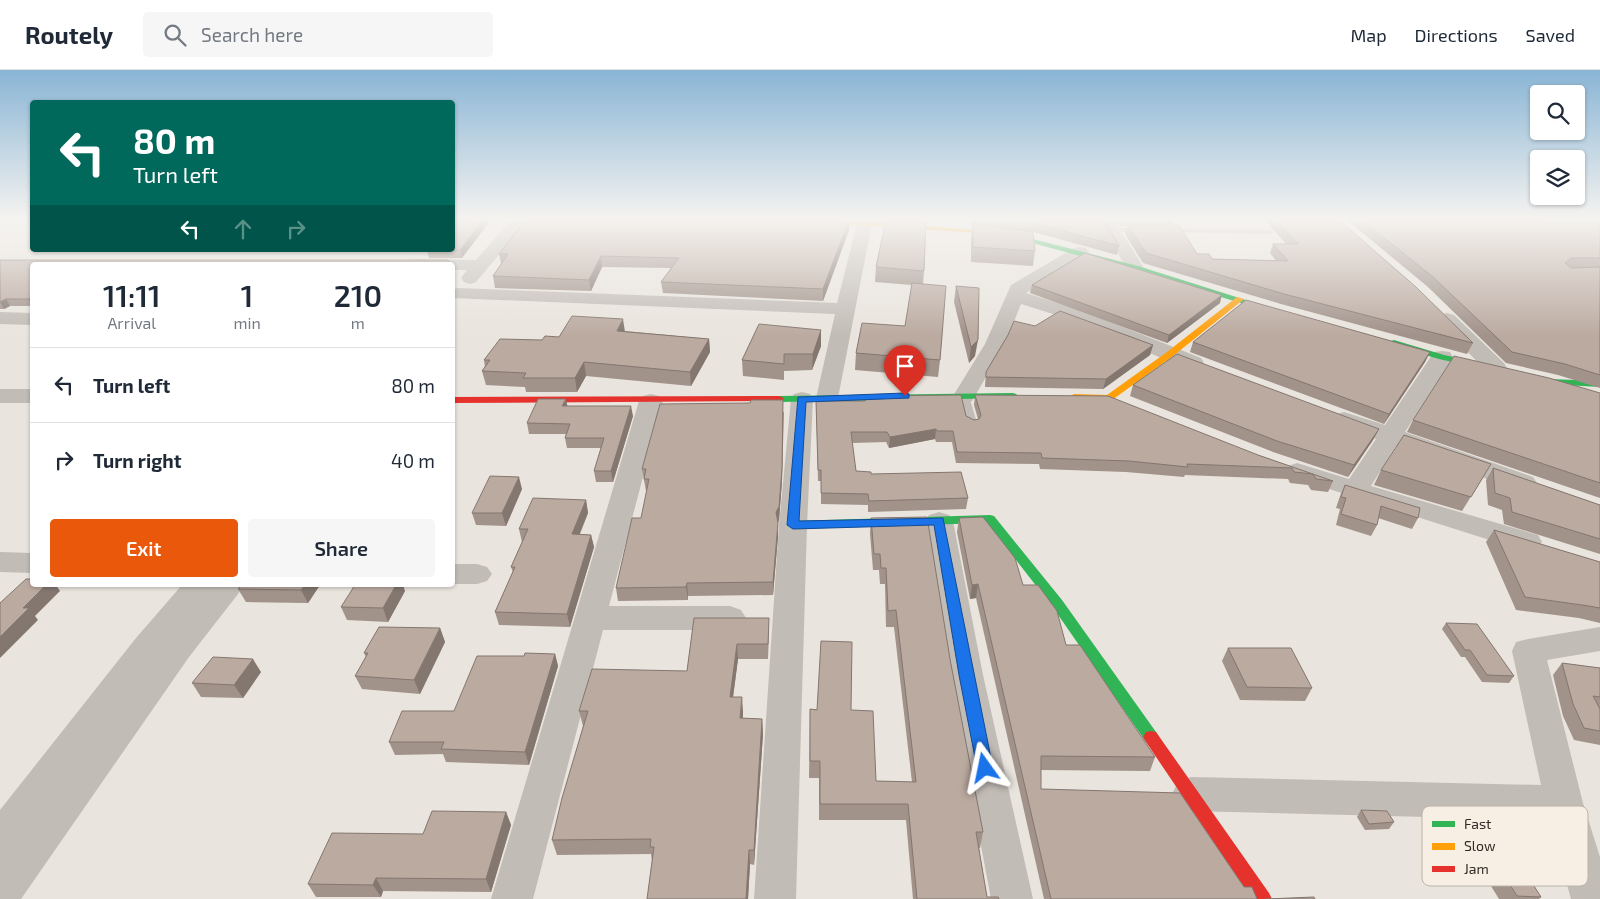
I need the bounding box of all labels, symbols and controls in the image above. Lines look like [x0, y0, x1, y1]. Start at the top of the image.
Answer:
search box [143, 12, 493, 57]
text: Routely [25, 20, 113, 49]
icon: search [161, 21, 189, 49]
text: Search here [201, 23, 303, 46]
text: Map [1350, 24, 1387, 46]
text: Directions [1415, 24, 1498, 46]
text: Saved [1526, 24, 1575, 46]
map controls [1530, 85, 1585, 205]
button: search [1530, 85, 1585, 140]
text: 80 m [133, 119, 215, 161]
icon: left [50, 120, 115, 185]
button: layers [1530, 150, 1585, 205]
text: Turn left [133, 161, 218, 187]
icon: left [176, 215, 204, 243]
icon: ahead [229, 215, 257, 243]
icon: right [282, 215, 310, 243]
text: 11:11 [103, 277, 161, 313]
text: 1 [241, 277, 253, 313]
text: 210 [334, 277, 382, 313]
text: Arrival [107, 313, 156, 332]
text: min [233, 313, 261, 332]
text: m [351, 313, 365, 332]
pin [884, 345, 926, 396]
icon: arrive [891, 352, 919, 380]
icon: left [50, 371, 78, 399]
text: Turn left [93, 374, 170, 397]
text: 80 m [391, 374, 435, 397]
icon: right [50, 446, 78, 474]
text: Turn right [93, 449, 181, 472]
text: 40 m [391, 449, 435, 472]
button: Exit [50, 519, 238, 577]
button: Share [248, 519, 435, 577]
position arrow [958, 741, 1010, 793]
legend [1422, 806, 1588, 886]
text: Fast [1464, 815, 1491, 832]
text: Slow [1464, 837, 1496, 854]
text: Jam [1464, 860, 1489, 877]

